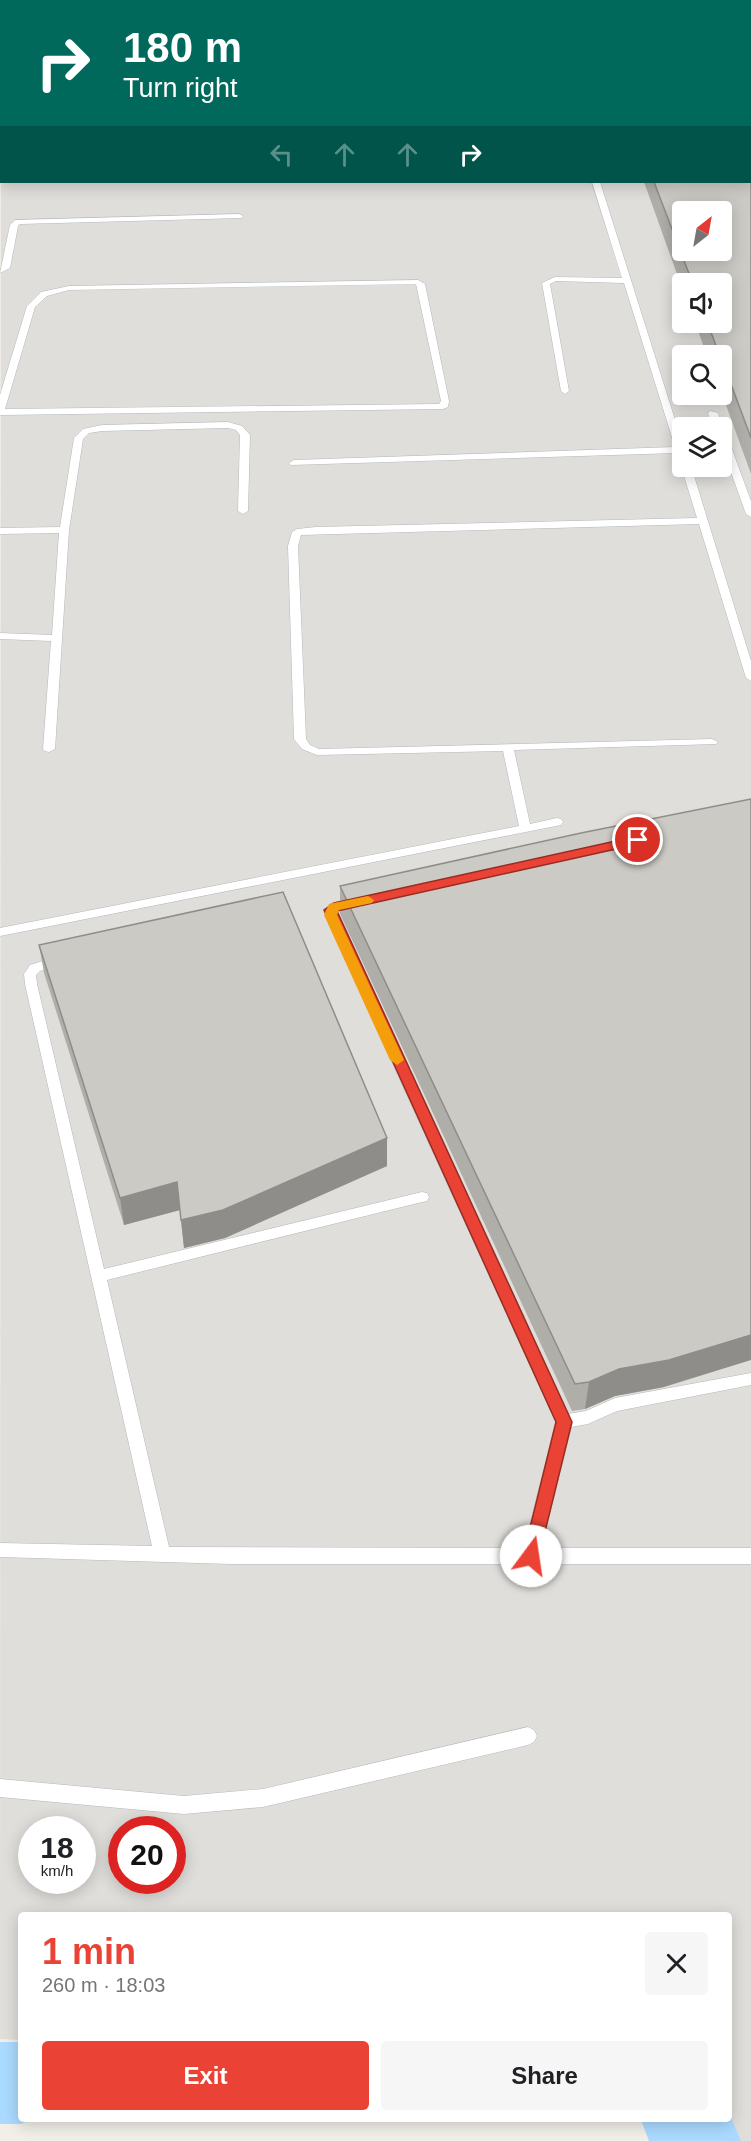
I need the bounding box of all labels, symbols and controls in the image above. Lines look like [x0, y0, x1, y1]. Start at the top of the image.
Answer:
icon: right [24, 24, 102, 102]
text: 180 m [123, 24, 242, 71]
text: Turn right [123, 73, 238, 103]
icon: left [265, 138, 298, 171]
icon: ahead [328, 138, 361, 171]
icon: ahead [391, 138, 424, 171]
icon: right [454, 138, 487, 171]
north arrow [672, 201, 732, 261]
map controls [672, 201, 732, 477]
button: sound [672, 273, 732, 333]
button: search [672, 345, 732, 405]
button: layers [672, 417, 732, 477]
pin [612, 814, 663, 865]
icon: arrive [621, 823, 654, 856]
position arrow [499, 1524, 563, 1588]
speed limit sign: 20 [108, 1816, 186, 1894]
text: 18 [40, 1831, 74, 1864]
text: km/h [41, 1862, 73, 1879]
text: 1 min [42, 1931, 136, 1972]
button: close [645, 1932, 708, 1995]
text: 260 m · 18:03 [42, 1974, 165, 1996]
button: Exit [42, 2041, 369, 2110]
button: Share [381, 2041, 708, 2110]

